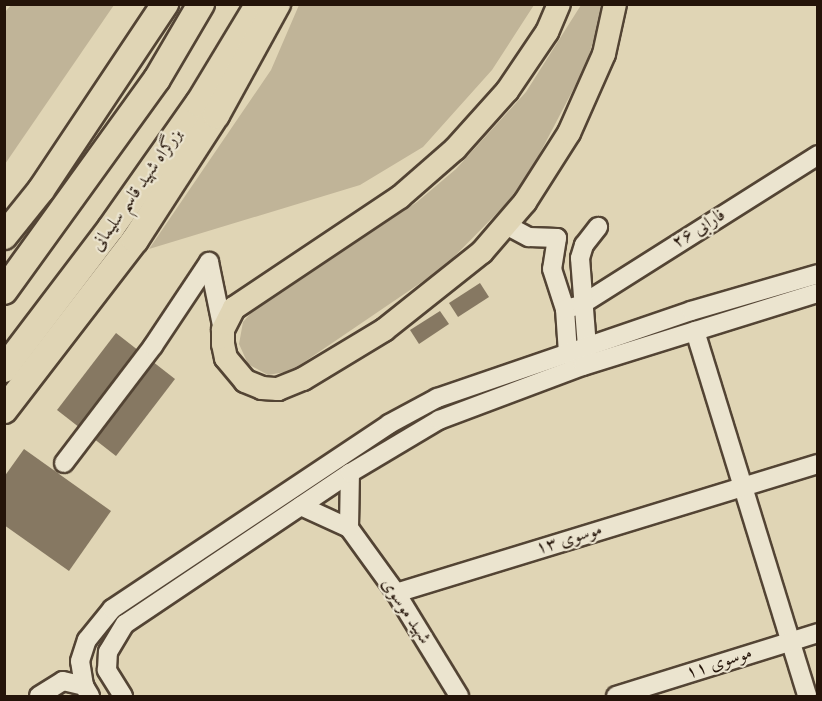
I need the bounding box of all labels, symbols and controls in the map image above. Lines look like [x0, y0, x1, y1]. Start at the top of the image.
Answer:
street label: بزرگراه شهید قاسم سلیمانی [87, 125, 187, 255]
street label: فارابی ۲۶ [668, 204, 730, 254]
street label: موسوی ۱۳ [533, 519, 605, 559]
street label: شهید موسوی [377, 574, 435, 648]
street label: موسوی ۱۱ [683, 642, 755, 684]

